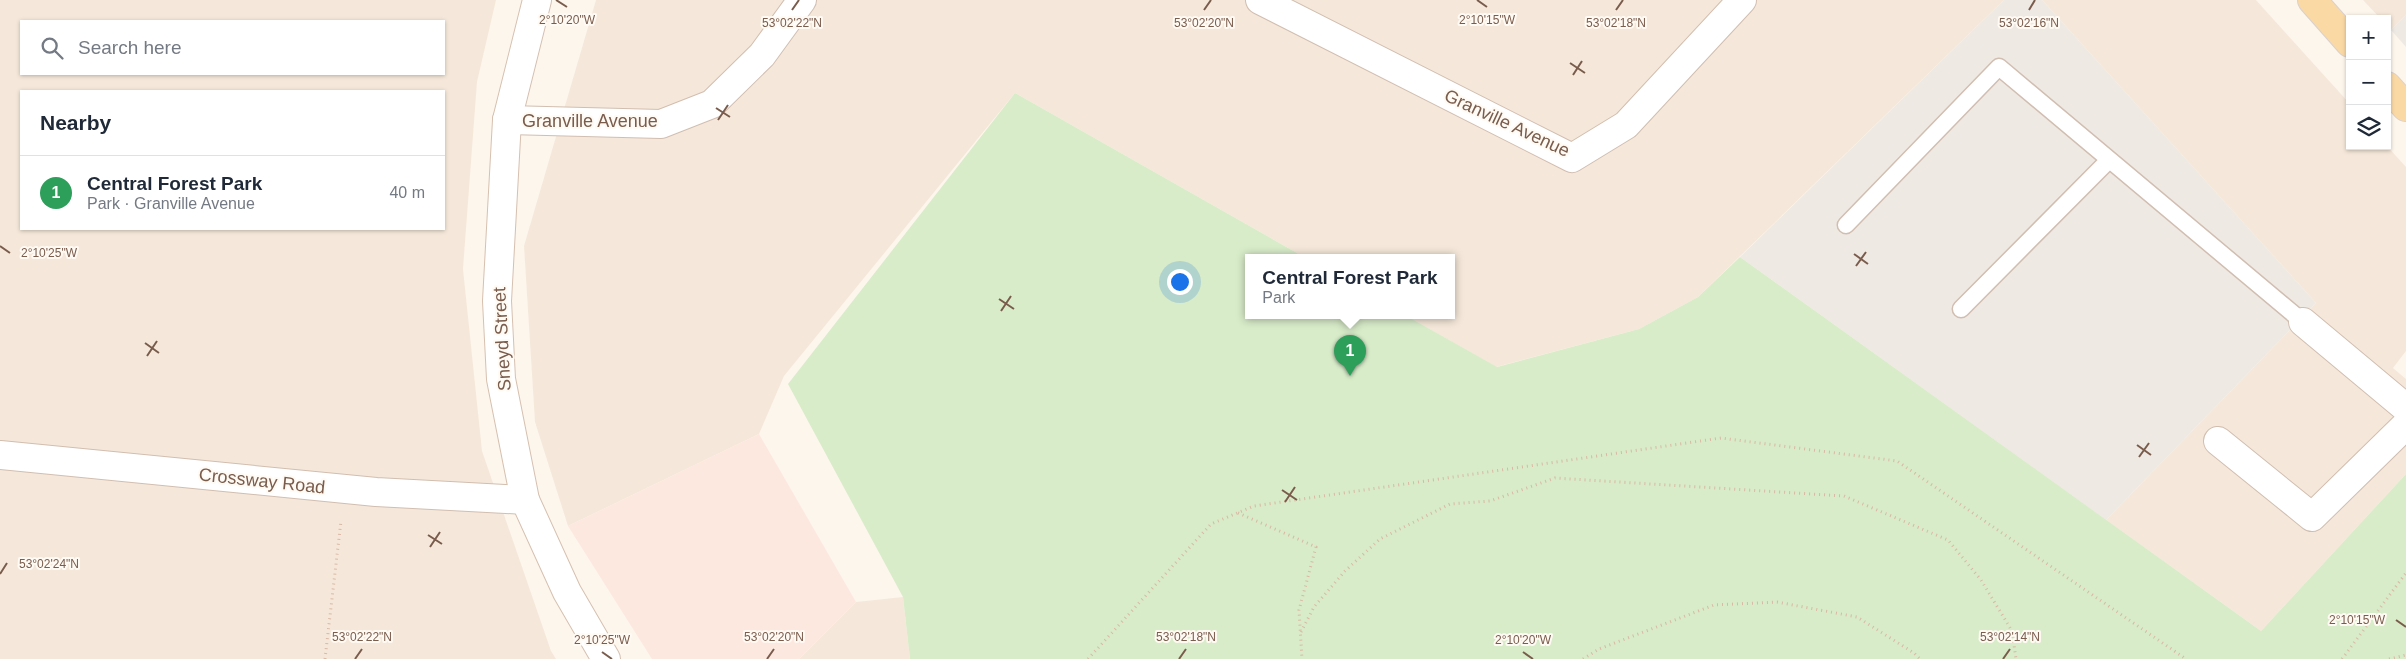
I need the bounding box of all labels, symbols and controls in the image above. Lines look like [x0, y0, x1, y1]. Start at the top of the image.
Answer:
text: 2°10'20"W [539, 13, 596, 27]
text: 2°10'15"W [1459, 13, 1516, 27]
map controls [2346, 15, 2391, 150]
button: + [2346, 15, 2391, 60]
text: 53°02'22"N [762, 16, 822, 30]
text: 53°02'20"N [1174, 16, 1234, 30]
text: 53°02'18"N [1586, 16, 1646, 30]
text: 53°02'16"N [1999, 16, 2059, 30]
search box [20, 20, 445, 75]
icon: search [38, 34, 66, 62]
text: Search here [78, 37, 182, 58]
button: − [2346, 60, 2391, 105]
street label: Granville Avenue [1441, 85, 1573, 161]
button: layers [2346, 105, 2391, 150]
text: Nearby [40, 111, 111, 134]
street label: Granville Avenue [522, 111, 658, 131]
text: Central Forest Park [87, 173, 262, 194]
text: 1 [52, 184, 60, 201]
text: 40 m [389, 184, 425, 201]
text: Park · Granville Avenue [87, 195, 255, 212]
text: 2°10'25"W [21, 246, 78, 260]
popup [1245, 254, 1455, 319]
text: Central Forest Park [1262, 267, 1438, 288]
your location [1167, 269, 1193, 295]
street label: Sneyd Street [489, 287, 515, 391]
text: Park [1262, 289, 1295, 306]
pin: 1 [1334, 335, 1366, 376]
street label: Crossway Road [198, 464, 326, 498]
text: 53°02'24"N [19, 557, 79, 571]
text: 2°10'15"W [2329, 613, 2386, 627]
text: 53°02'22"N [332, 630, 392, 644]
text: 53°02'20"N [744, 630, 804, 644]
text: 53°02'18"N [1156, 630, 1216, 644]
text: 53°02'14"N [1980, 630, 2040, 644]
text: 2°10'25"W [574, 633, 631, 647]
text: 2°10'20"W [1495, 633, 1552, 647]

